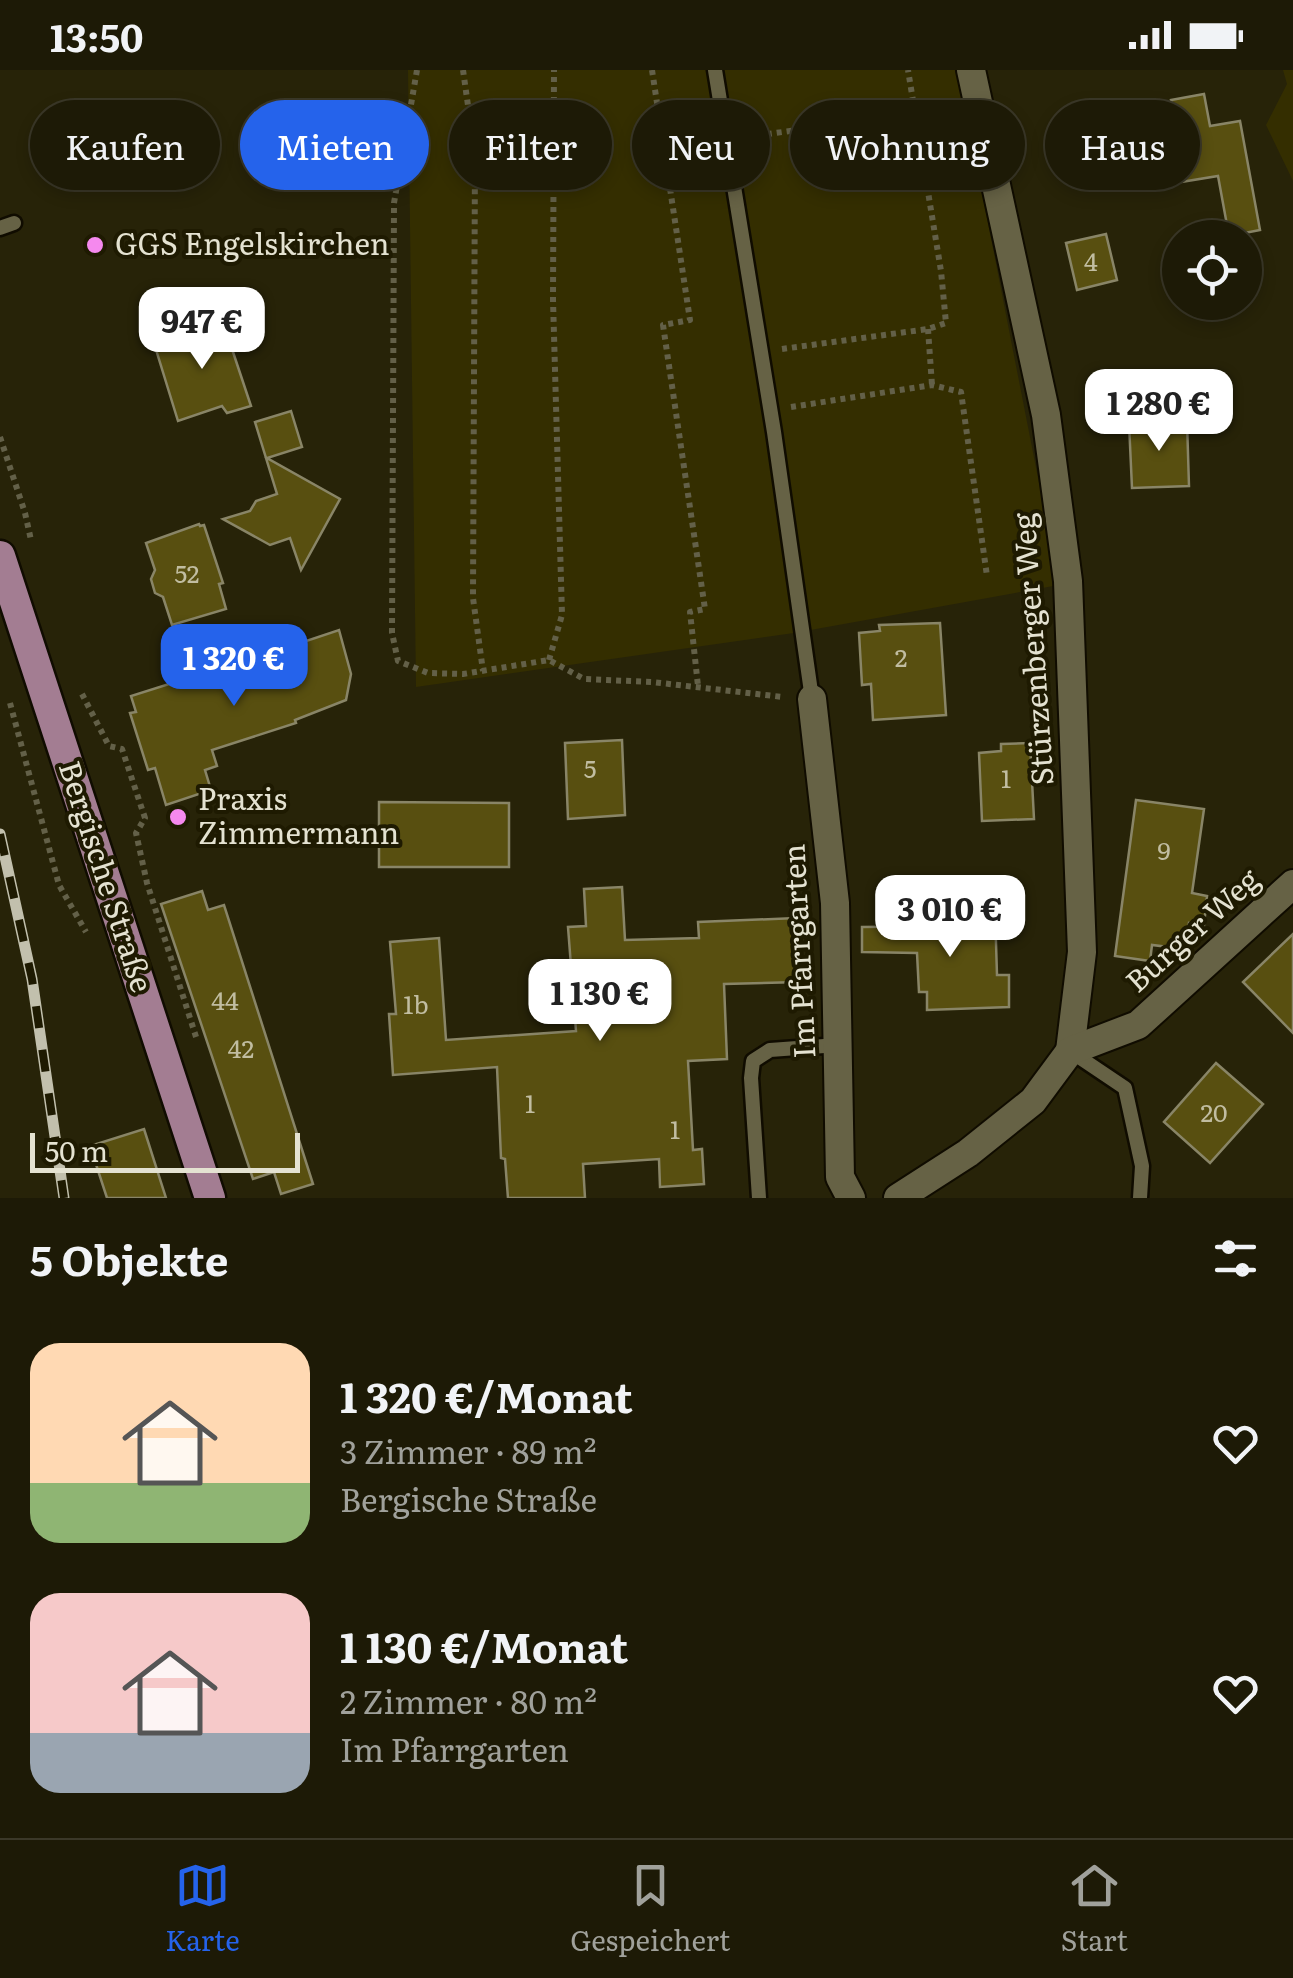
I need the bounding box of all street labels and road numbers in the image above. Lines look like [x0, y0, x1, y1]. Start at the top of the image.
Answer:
street label: Stürzenberger Weg [1000, 511, 1062, 787]
street label: Bergische Straße [50, 755, 166, 997]
street label: Im Pfarrgarten [769, 843, 825, 1059]
street label: Burger Weg [1114, 856, 1268, 1001]

